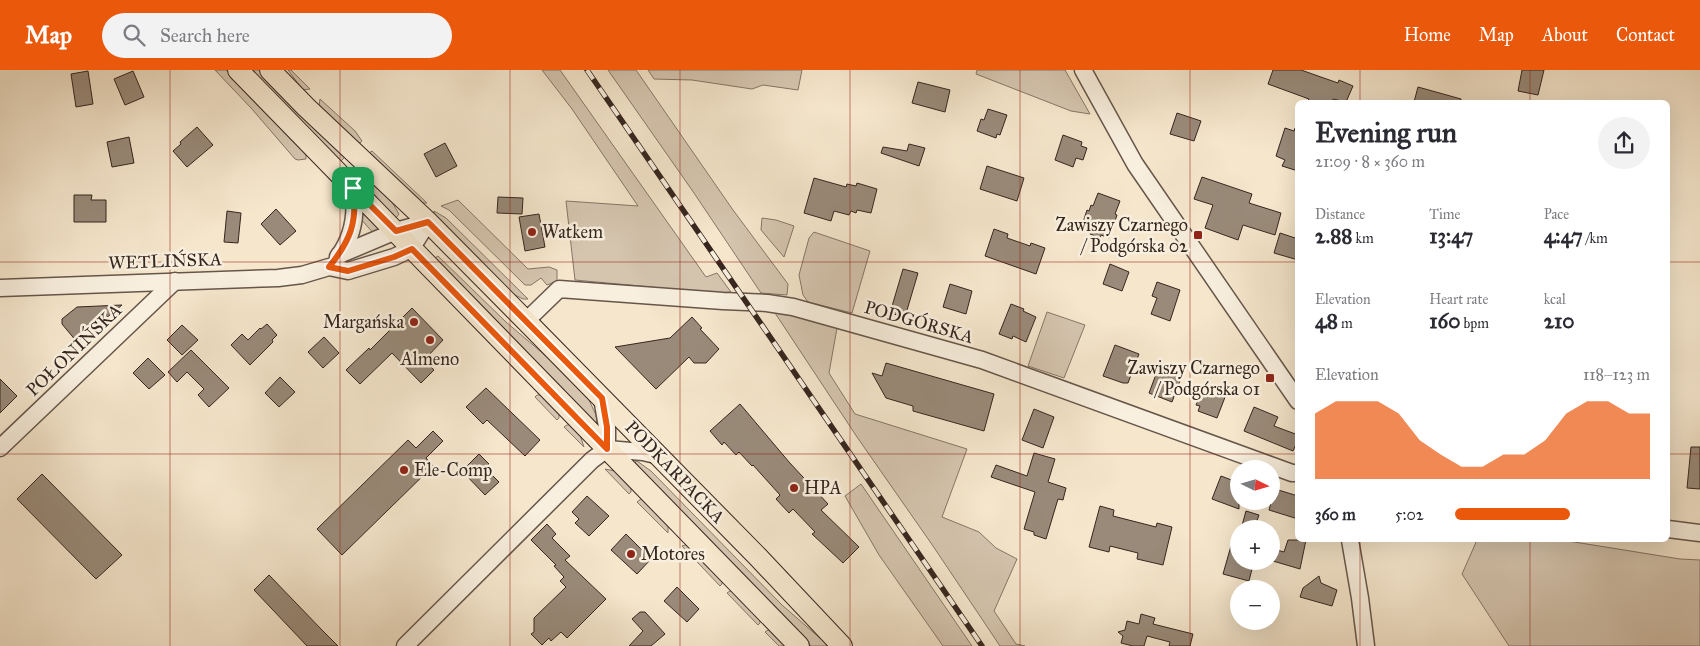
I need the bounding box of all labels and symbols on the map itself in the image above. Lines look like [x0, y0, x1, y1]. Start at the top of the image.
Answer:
pin [332, 167, 374, 209]
place label: Zawiszy Czarnego / Podgórska 02 [1056, 214, 1188, 258]
place label: Watkem [542, 221, 603, 243]
marker: Watkem [526, 226, 538, 238]
marker: Zawiszy Czarnego / Podgórska 02 [1192, 229, 1204, 241]
street label: WETLIŃSKA [108, 246, 222, 274]
street label: PODGÓRSKA [862, 294, 977, 348]
street label: POŁONIŃSKA [20, 298, 126, 401]
place label: Margańska [323, 311, 404, 334]
marker: Margańska [408, 316, 420, 328]
marker: Almeno [424, 334, 436, 346]
place label: Almeno [400, 348, 459, 370]
place label: Zawiszy Czarnego / Podgórska 01 [1128, 357, 1260, 401]
marker: Zawiszy Czarnego / Podgórska 01 [1264, 372, 1276, 384]
street label: PODKARPACKA [621, 416, 729, 528]
place label: Ele-Comp [414, 459, 492, 481]
north arrow [1230, 460, 1280, 510]
marker: Ele-Comp [398, 464, 410, 476]
place label: HPA [804, 477, 842, 499]
marker: HPA [788, 482, 800, 494]
place label: Motores [641, 543, 705, 565]
marker: Motores [625, 548, 637, 560]

